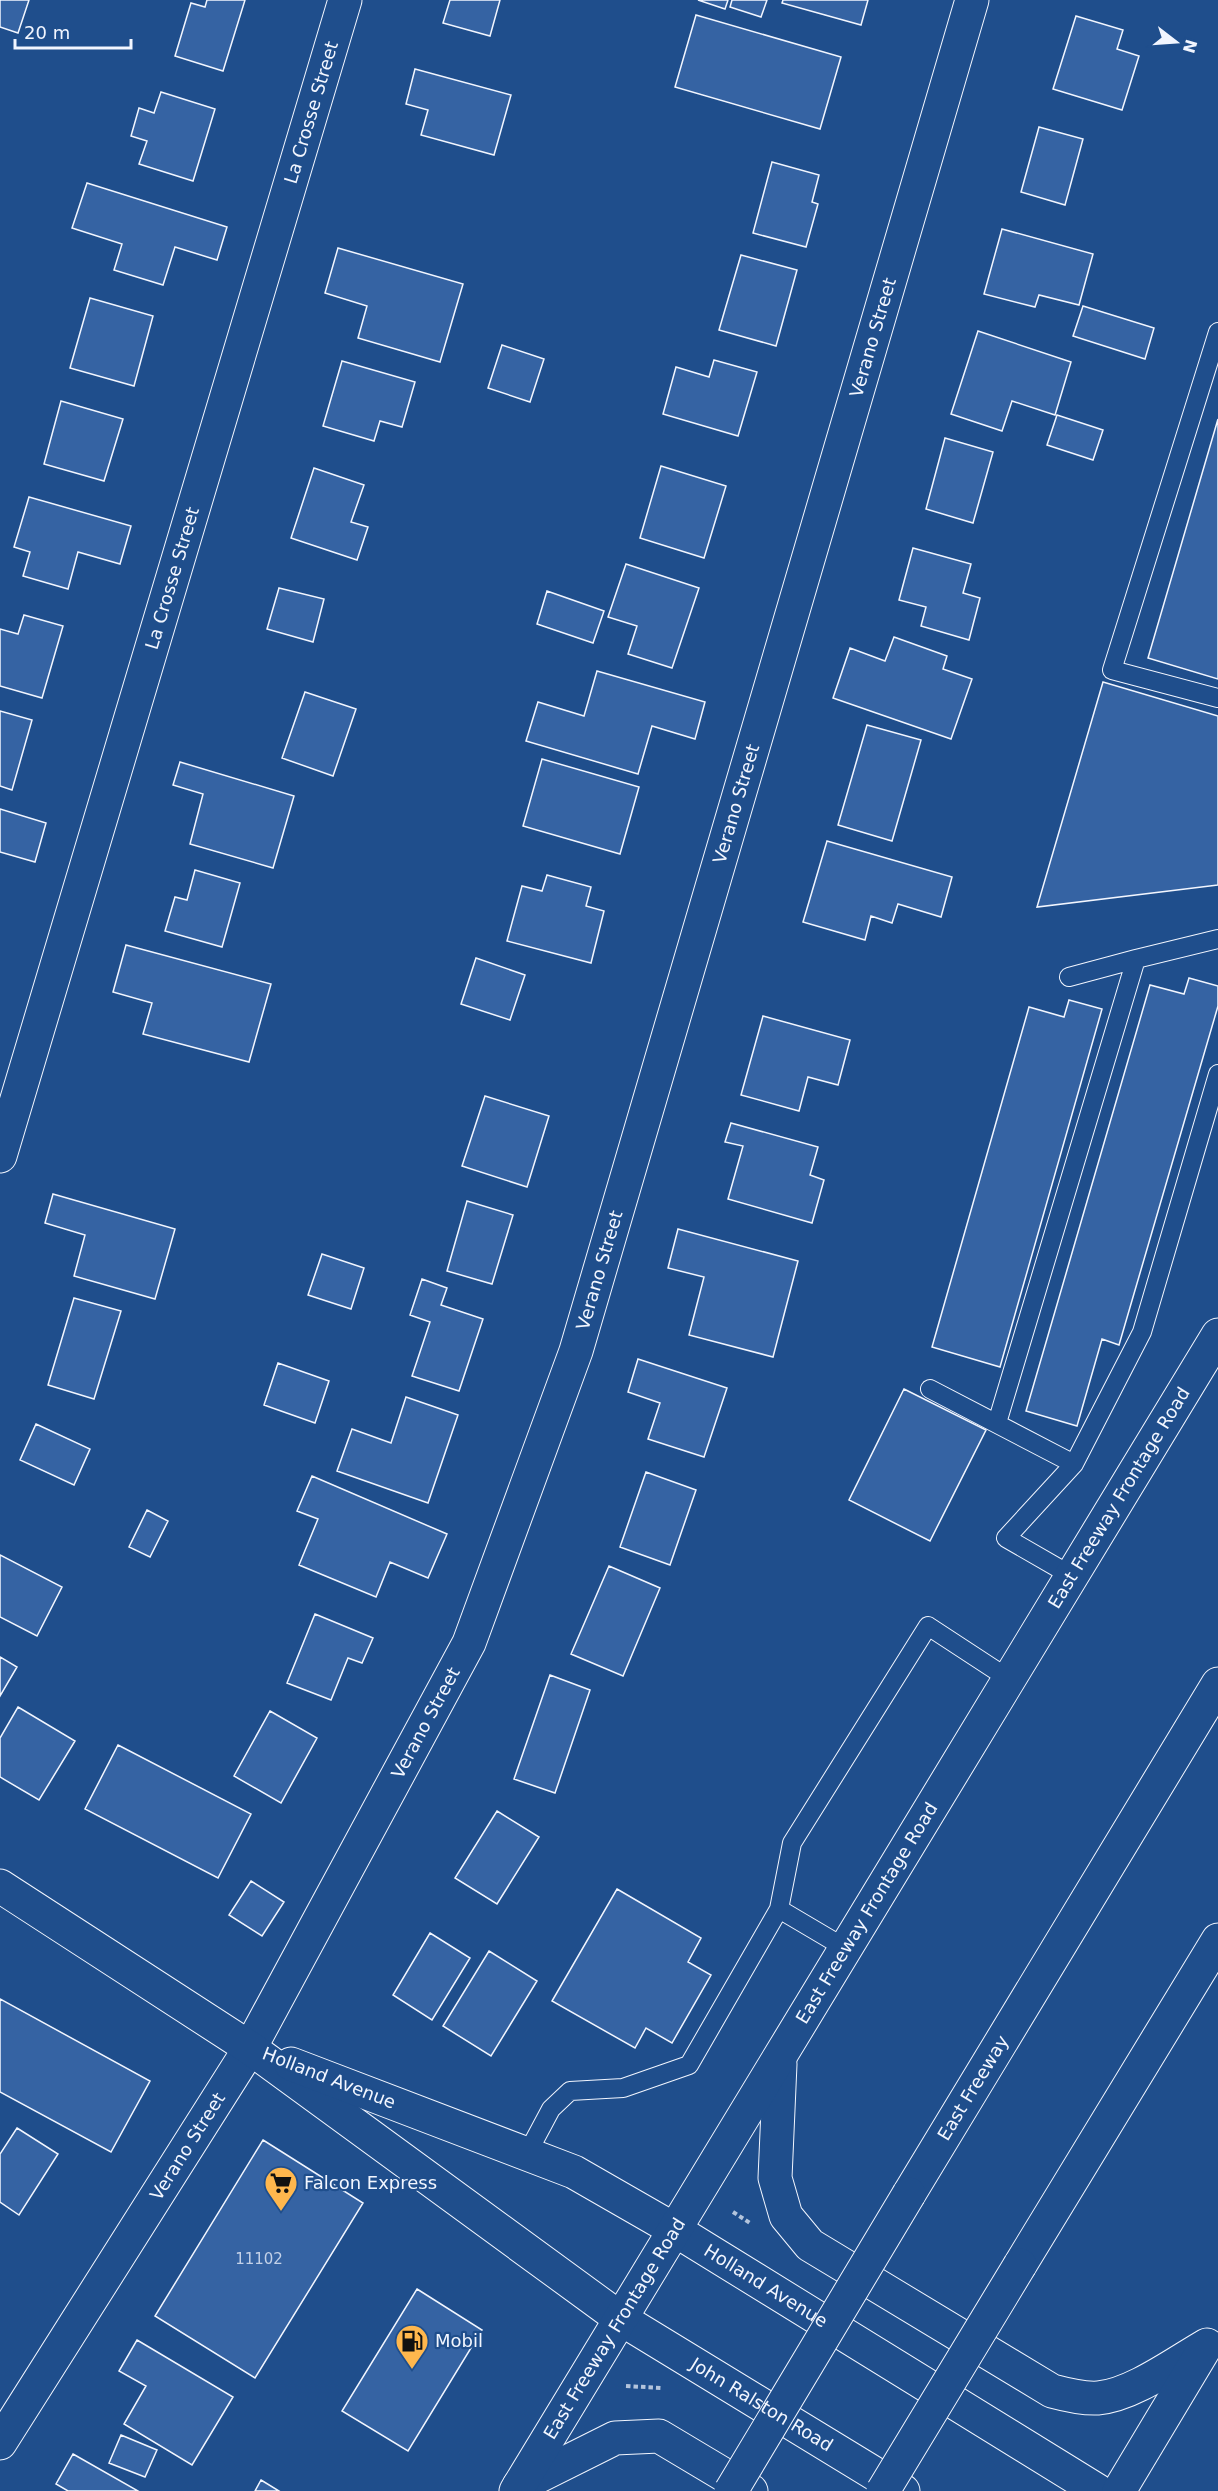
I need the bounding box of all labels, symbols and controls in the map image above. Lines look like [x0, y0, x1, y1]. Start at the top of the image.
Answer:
scale bar [15, 12, 130, 50]
north arrow [1146, 12, 1206, 72]
text: 20 m [24, 22, 70, 43]
text: N [1179, 37, 1201, 55]
street label: La Crosse Street [280, 39, 342, 186]
street label: Verano Street [845, 275, 900, 400]
street label: La Crosse Street [141, 504, 203, 652]
street label: Verano Street [708, 742, 763, 866]
street label: Verano Street [572, 1208, 627, 1332]
street label: East Freeway Frontage Road [1044, 1383, 1194, 1612]
street label: Verano Street [387, 1663, 464, 1782]
street label: East Freeway Frontage Road [791, 1799, 942, 2027]
street label: East Freeway [933, 2031, 1013, 2144]
street label: Holland Avenue [260, 2042, 399, 2113]
street label: Verano Street [145, 2088, 229, 2204]
supermarket icon: Falcon Express [263, 2165, 299, 2212]
place label: Falcon Express [304, 2172, 437, 2193]
street label: East Freeway Frontage Road [539, 2214, 689, 2443]
street label: Holland Avenue [700, 2240, 832, 2332]
house number: 11102 [235, 2250, 283, 2268]
fuel station icon: Mobil [394, 2323, 430, 2370]
place label: Mobil [435, 2330, 483, 2351]
street label: John Ralston Road [686, 2352, 837, 2456]

